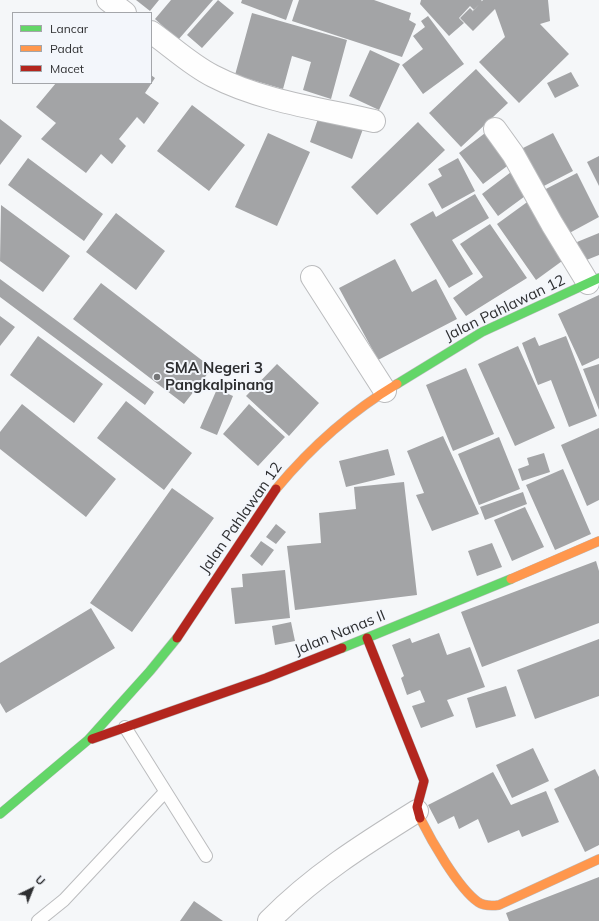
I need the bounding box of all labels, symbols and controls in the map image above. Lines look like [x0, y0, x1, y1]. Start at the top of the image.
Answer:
legend [12, 12, 152, 84]
text: Lancar [50, 21, 88, 36]
text: Padat [50, 41, 83, 56]
text: Macet [50, 61, 84, 76]
street label: Jalan Pahlawan 12 [442, 271, 568, 345]
place label: SMA Negeri 3 Pangkalpinang [165, 359, 274, 394]
marker: SMA Negeri 3 Pangkalpinang [152, 372, 162, 382]
street label: Jalan Pahlawan 12 [196, 459, 286, 577]
street label: Jalan Nanas II [292, 607, 388, 659]
north arrow [12, 869, 52, 909]
text: U [32, 872, 48, 888]

